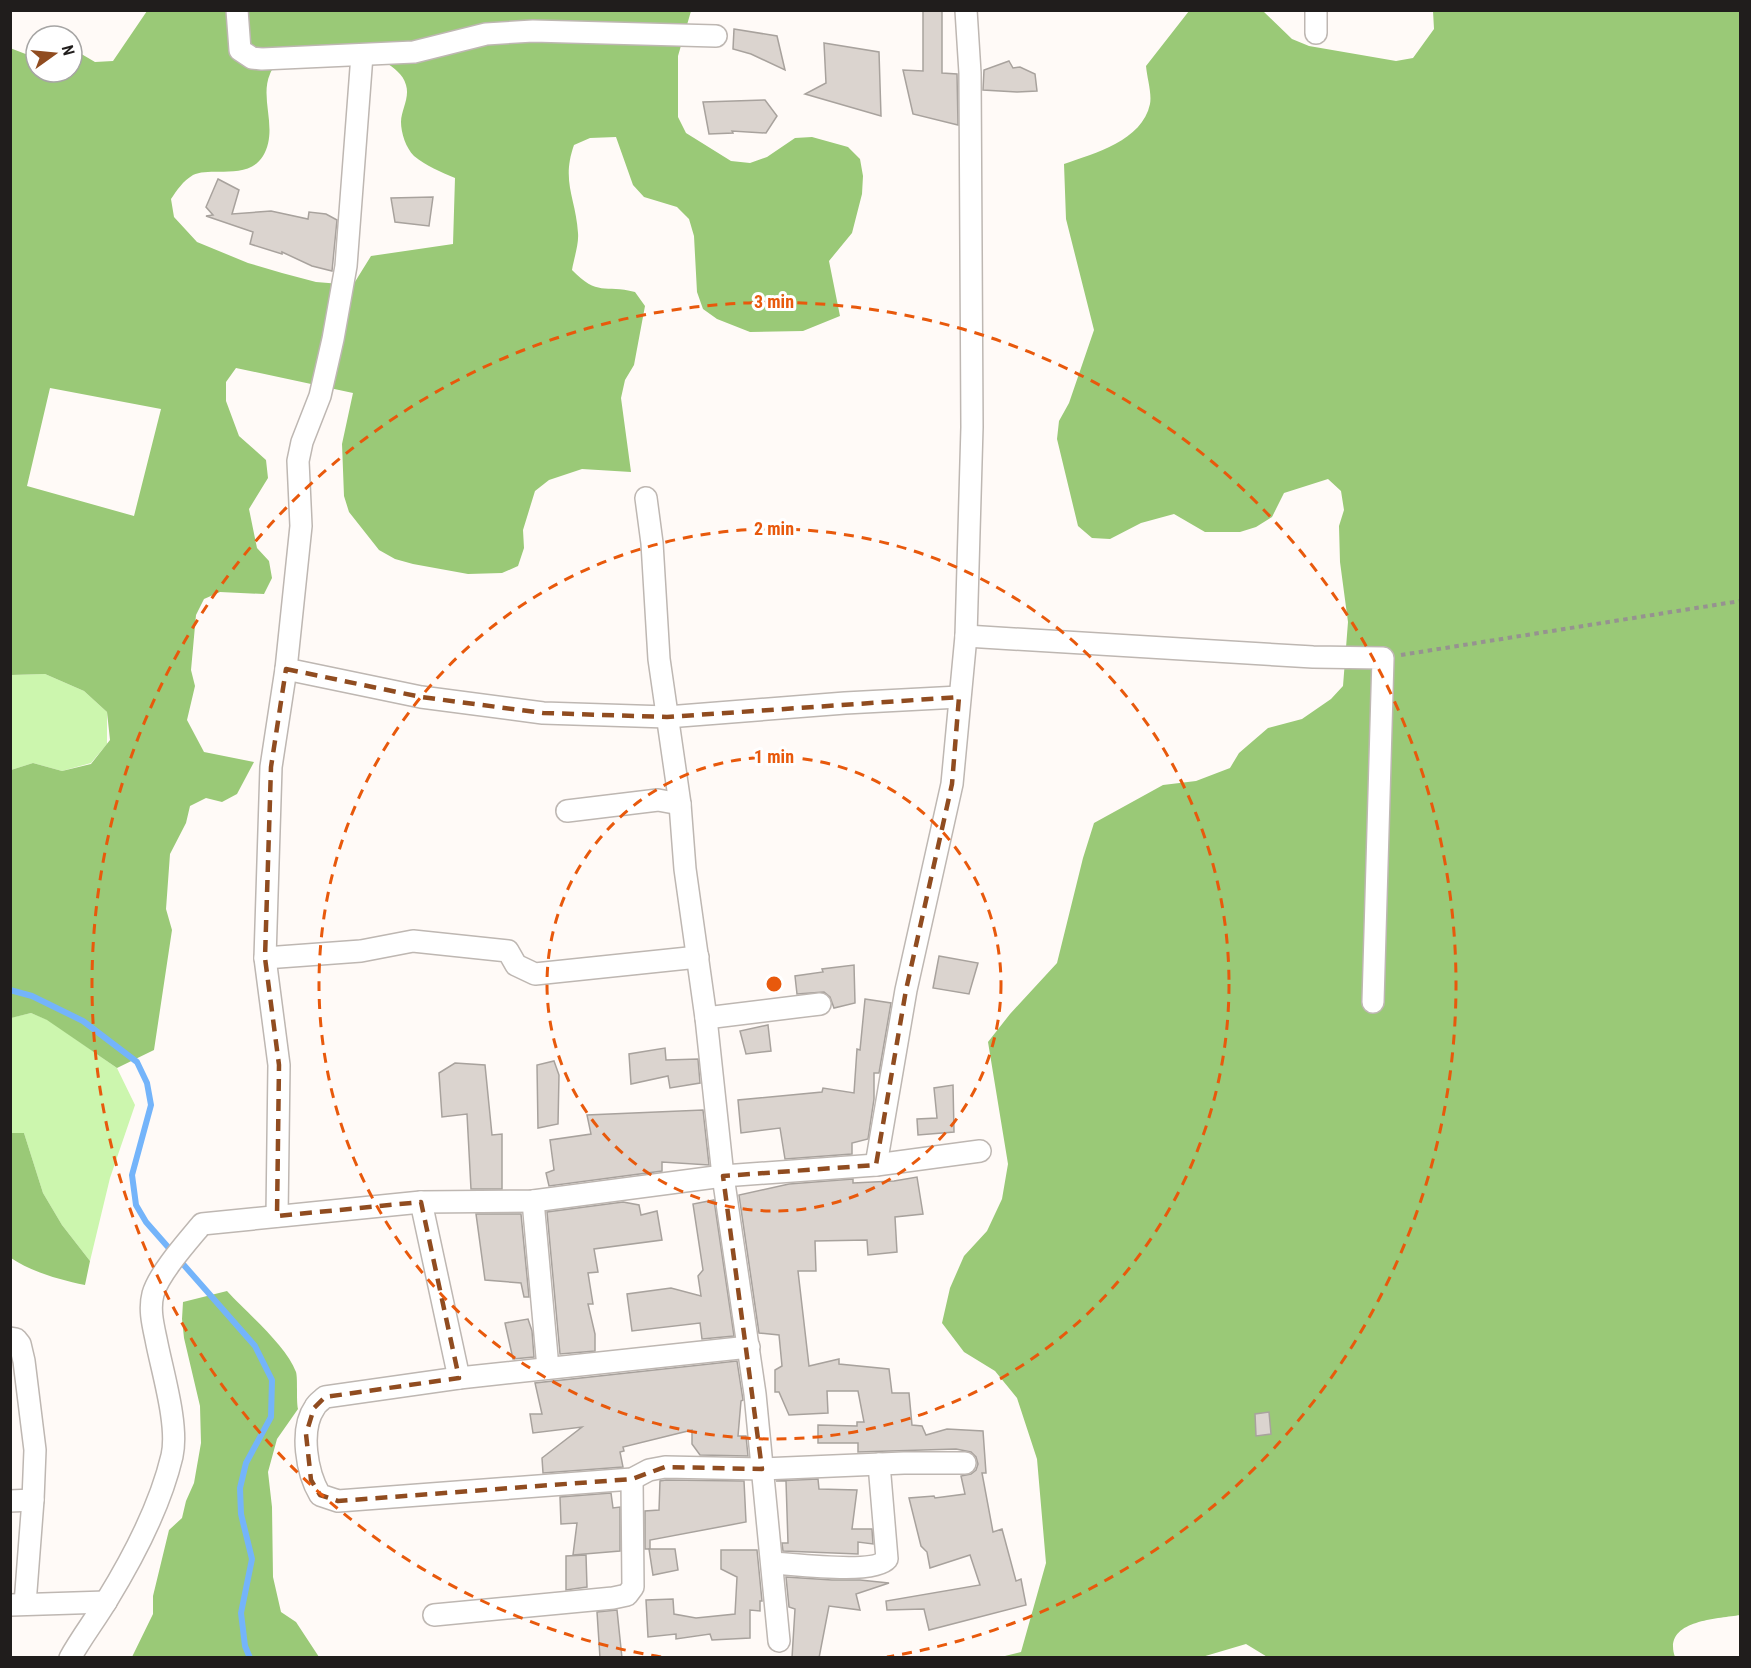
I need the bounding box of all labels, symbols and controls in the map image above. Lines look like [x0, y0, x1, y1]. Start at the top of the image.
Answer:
north arrow [24, 24, 84, 84]
text: N [58, 43, 78, 57]
text: 3 min [754, 291, 794, 312]
text: 2 min [754, 518, 794, 539]
text: 1 min [754, 746, 794, 767]
centre of rings [764, 974, 784, 994]

